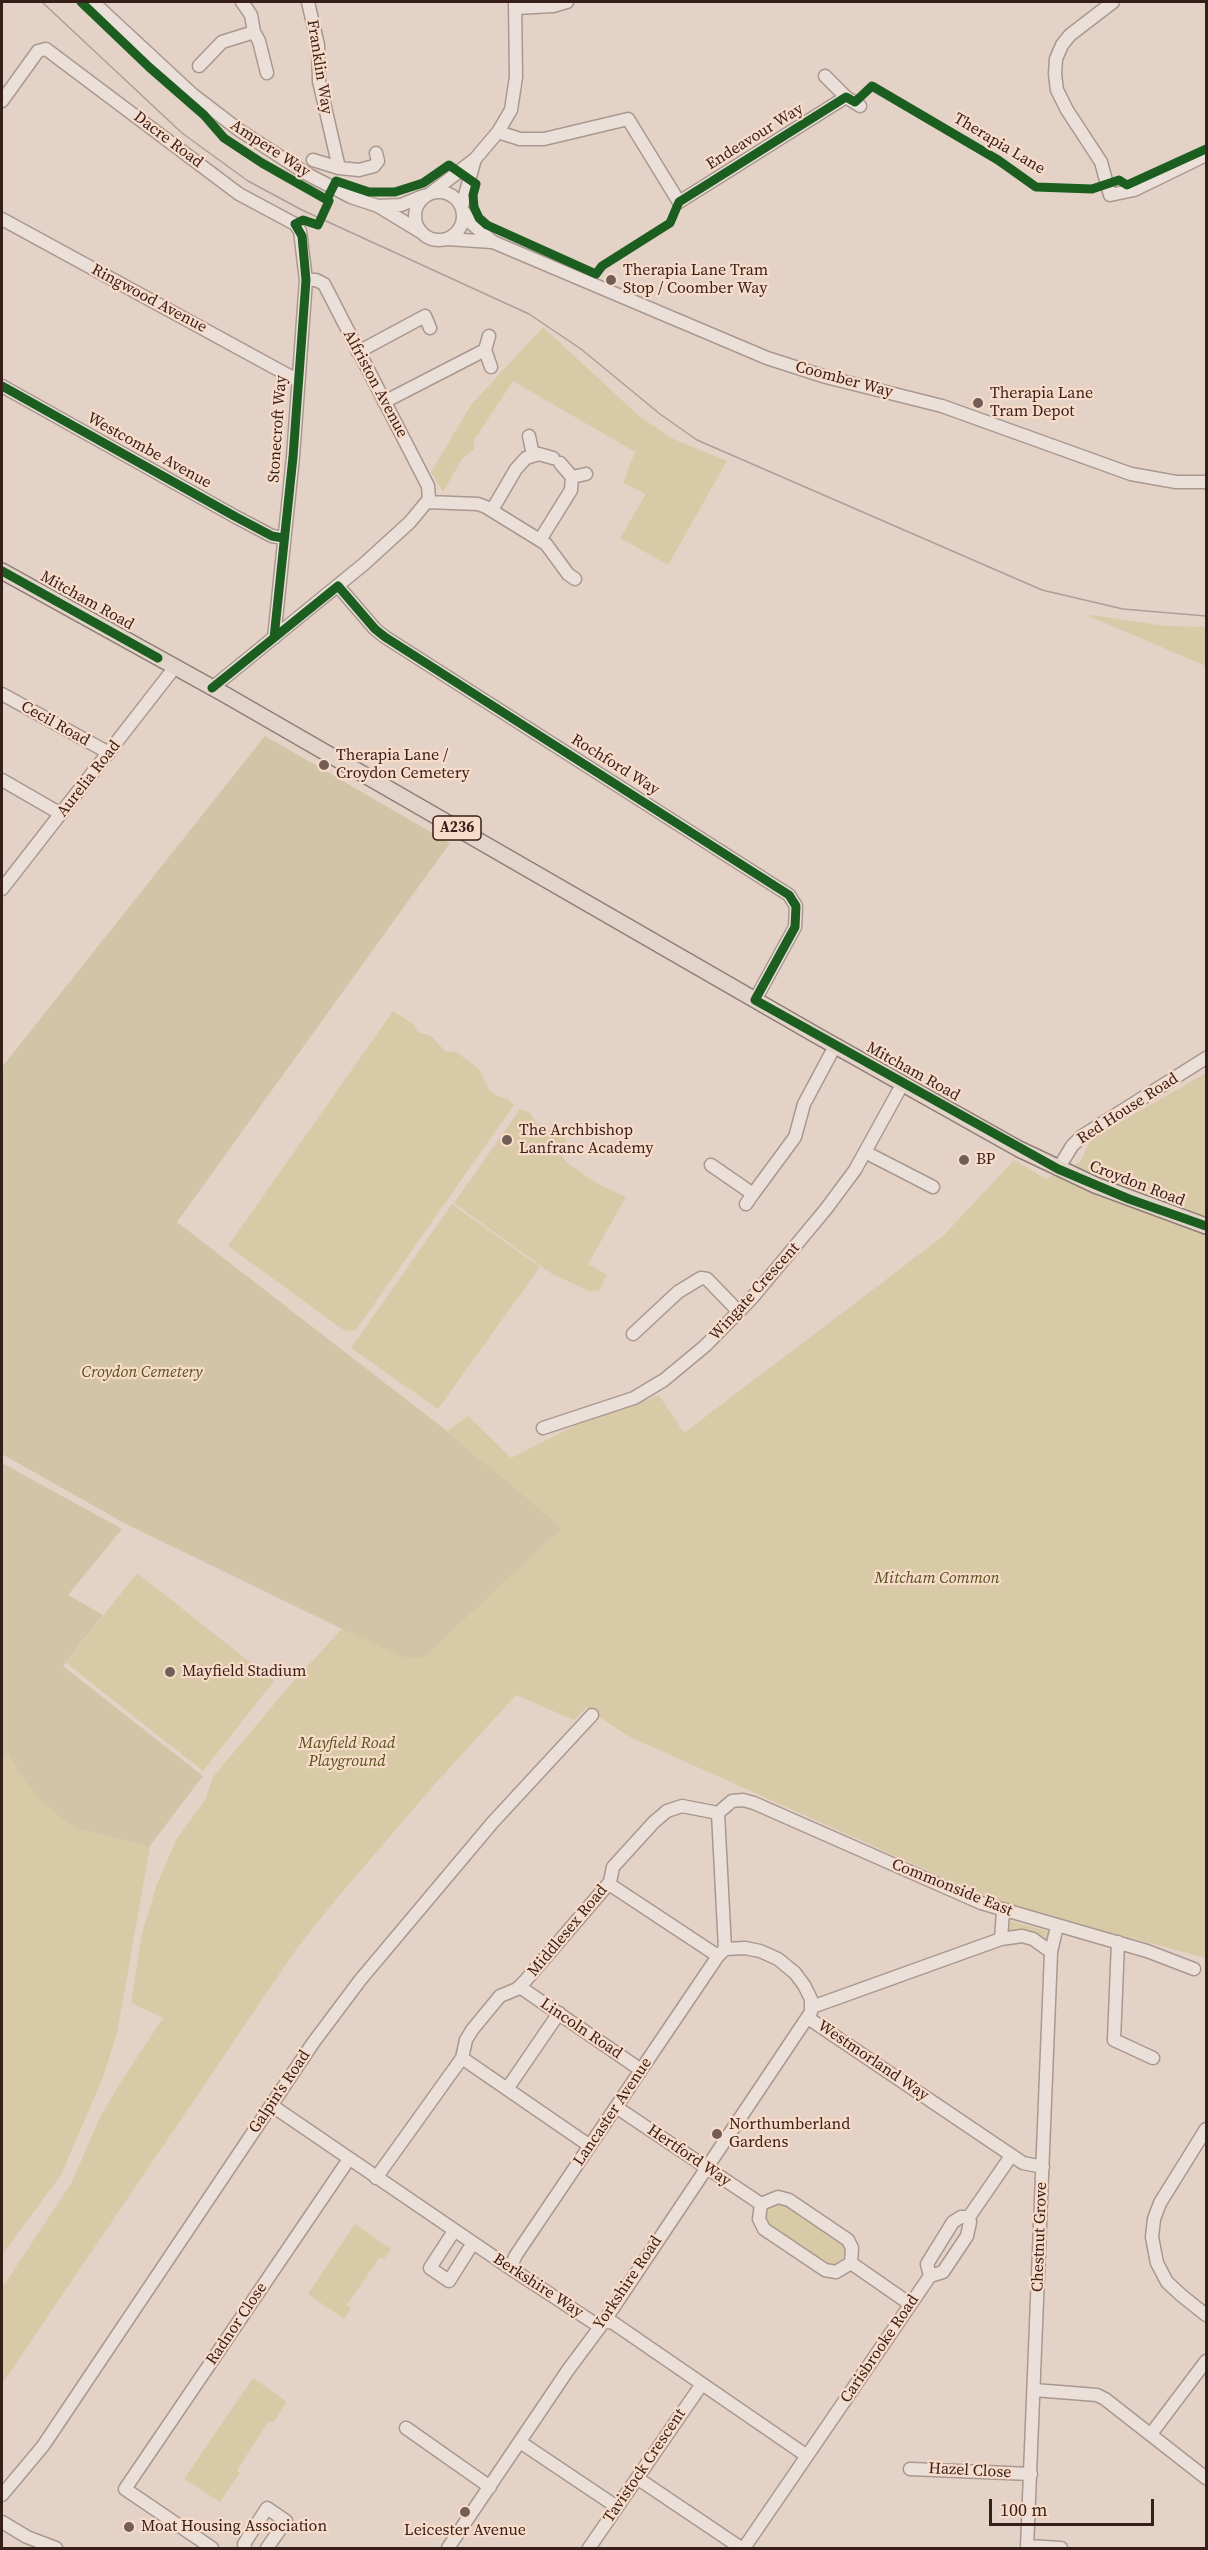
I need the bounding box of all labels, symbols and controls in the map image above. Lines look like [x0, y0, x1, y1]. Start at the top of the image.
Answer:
street label: Franklin Way [302, 18, 336, 116]
street label: Endeavour Way [703, 99, 807, 175]
street label: Dacre Road [129, 108, 207, 172]
street label: Therapia Lane [950, 109, 1048, 179]
street label: Ampere Way [227, 116, 313, 182]
street label: Ringwood Avenue [88, 260, 210, 338]
place label: Therapia Lane Tram Stop / Coomber Way [623, 261, 768, 299]
marker: Therapia Lane Tram Stop / Coomber Way [604, 273, 618, 287]
street label: Alfriston Avenue [338, 327, 412, 441]
street label: Coomber Way [793, 358, 895, 402]
street label: Stonecroft Way [265, 375, 291, 483]
place label: Therapia Lane Tram Depot [990, 384, 1093, 422]
marker: Therapia Lane Tram Depot [971, 396, 985, 410]
street label: Westcombe Avenue [83, 409, 215, 493]
street label: Mitcham Road [37, 567, 137, 635]
street label: Cecil Road [17, 697, 93, 751]
street label: Rochford Way [567, 730, 663, 800]
street label: Aurelia Road [53, 737, 125, 821]
place label: Therapia Lane / Croydon Cemetery [336, 746, 470, 784]
marker: Therapia Lane / Croydon Cemetery [317, 758, 331, 772]
road number: A236 [433, 816, 481, 840]
street label: Mitcham Road [863, 1038, 963, 1106]
street label: Red House Road [1074, 1069, 1182, 1149]
place label: The Archbishop Lanfranc Academy [519, 1121, 653, 1159]
marker: The Archbishop Lanfranc Academy [500, 1133, 514, 1147]
place label: BP [976, 1150, 995, 1170]
marker: BP [957, 1153, 971, 1167]
street label: Croydon Road [1087, 1157, 1187, 1211]
street label: Wingate Crescent [706, 1239, 804, 1345]
park label: Croydon Cemetery [81, 1363, 203, 1383]
park label: Mitcham Common [874, 1569, 1000, 1589]
place label: Mayfield Stadium [182, 1662, 307, 1682]
marker: Mayfield Stadium [163, 1665, 177, 1679]
park label: Mayfield Road Playground [299, 1734, 395, 1772]
street label: Commonside East [889, 1855, 1015, 1921]
street label: Middlesex Road [524, 1881, 612, 1981]
street label: Lincoln Road [536, 1995, 626, 2063]
street label: Westmorland Way [814, 2017, 932, 2105]
street label: Galpin's Road [245, 2047, 315, 2137]
street label: Lancaster Avenue [570, 2054, 656, 2170]
place label: Northumberland Gardens [729, 2115, 850, 2153]
street label: Hertford Way [644, 2121, 734, 2191]
marker: Northumberland Gardens [710, 2127, 724, 2141]
street label: Chestnut Grove [1028, 2182, 1052, 2292]
street label: Yorkshire Road [590, 2233, 666, 2333]
street label: Berkshire Way [489, 2250, 587, 2322]
street label: Radnor Close [202, 2279, 272, 2369]
street label: Carisbrooke Road [837, 2291, 923, 2407]
street label: Tavistock Crescent [600, 2405, 690, 2527]
street label: Hazel Close [928, 2459, 1012, 2483]
scale bar [992, 2487, 1157, 2525]
text: 100 m [1000, 2497, 1047, 2522]
marker: Leicester Avenue [458, 2505, 472, 2519]
place label: Moat Housing Association [141, 2517, 327, 2537]
marker: Moat Housing Association [122, 2520, 136, 2534]
place label: Leicester Avenue [404, 2521, 526, 2541]

